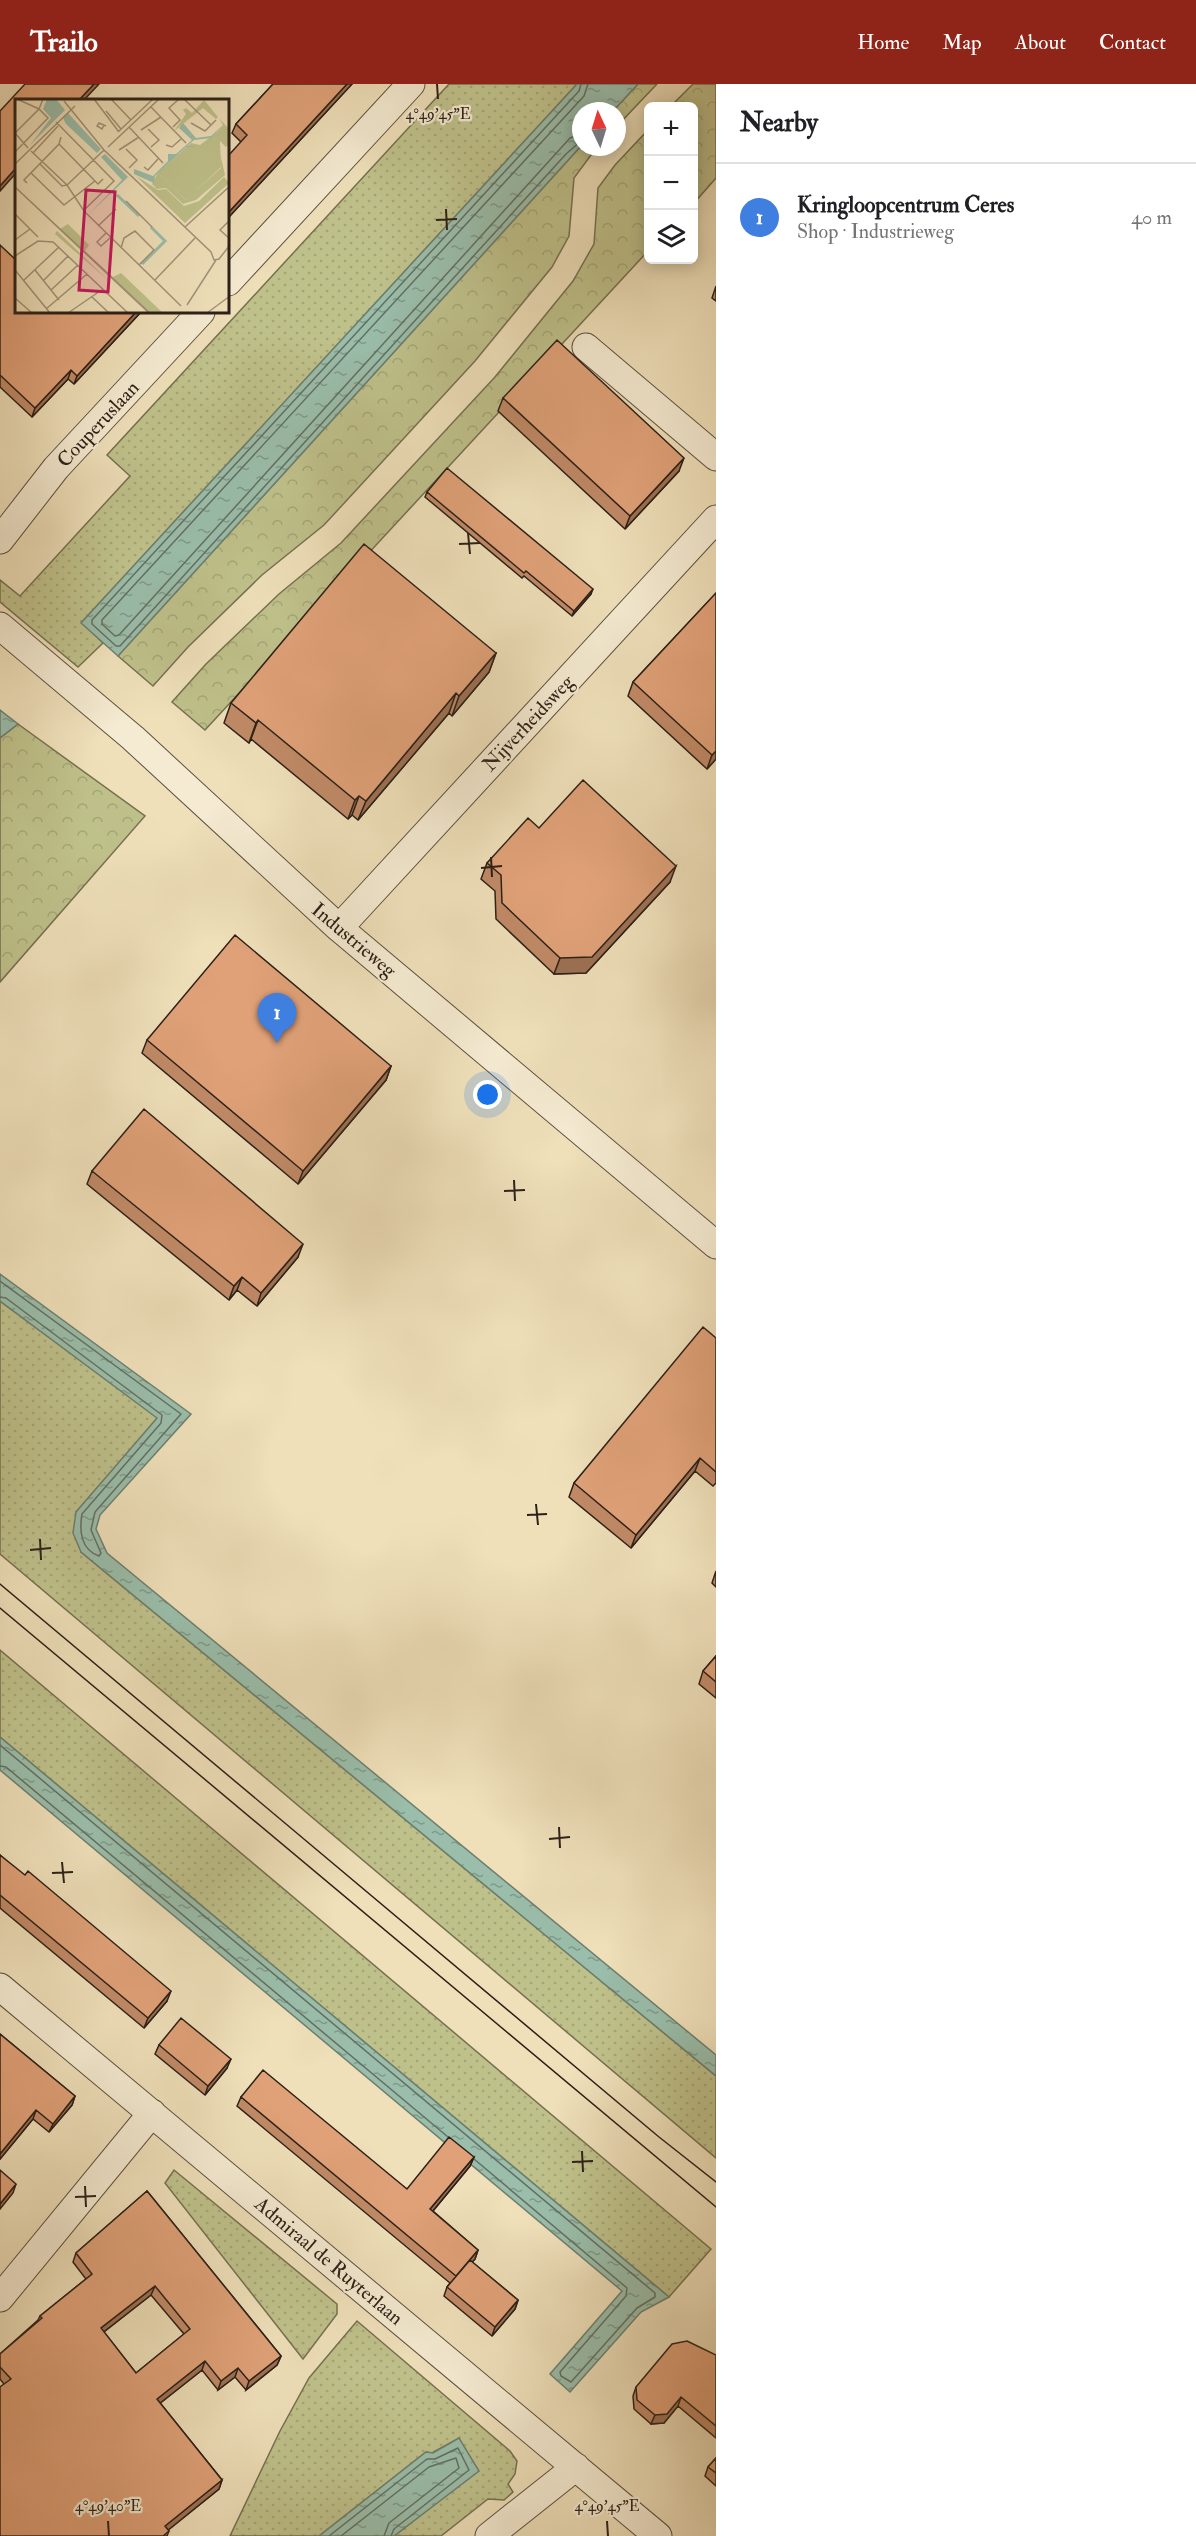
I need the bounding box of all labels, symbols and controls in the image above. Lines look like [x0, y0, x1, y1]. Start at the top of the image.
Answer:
text: Trailo [30, 25, 98, 60]
text: Home [857, 29, 909, 56]
text: Map [942, 29, 982, 56]
text: About [1015, 29, 1066, 56]
text: Contact [1099, 29, 1166, 56]
inset map [15, 99, 230, 314]
north arrow [572, 102, 626, 156]
map controls [644, 102, 698, 264]
button: + [644, 102, 698, 156]
text: 4°49'45"E [405, 105, 471, 124]
text: Nearby [740, 107, 818, 139]
button: − [644, 156, 698, 210]
text: Kringloopcentrum Ceres [797, 191, 1014, 219]
text: 1 [756, 205, 763, 230]
text: 40 m [1131, 205, 1172, 230]
button: layers [644, 210, 698, 264]
text: Shop · Industrieweg [797, 219, 954, 244]
street label: Couperuslaan [51, 375, 145, 473]
street label: Nijverheidsweg [477, 669, 580, 777]
street label: Industrieweg [306, 897, 402, 984]
pin: 1 [258, 994, 296, 1043]
your location [473, 1080, 502, 1109]
street label: Admiraal de Ruyterlaan [249, 2191, 408, 2330]
text: 4°49'40"E [75, 2497, 141, 2516]
text: 4°49'45"E [574, 2497, 640, 2516]

